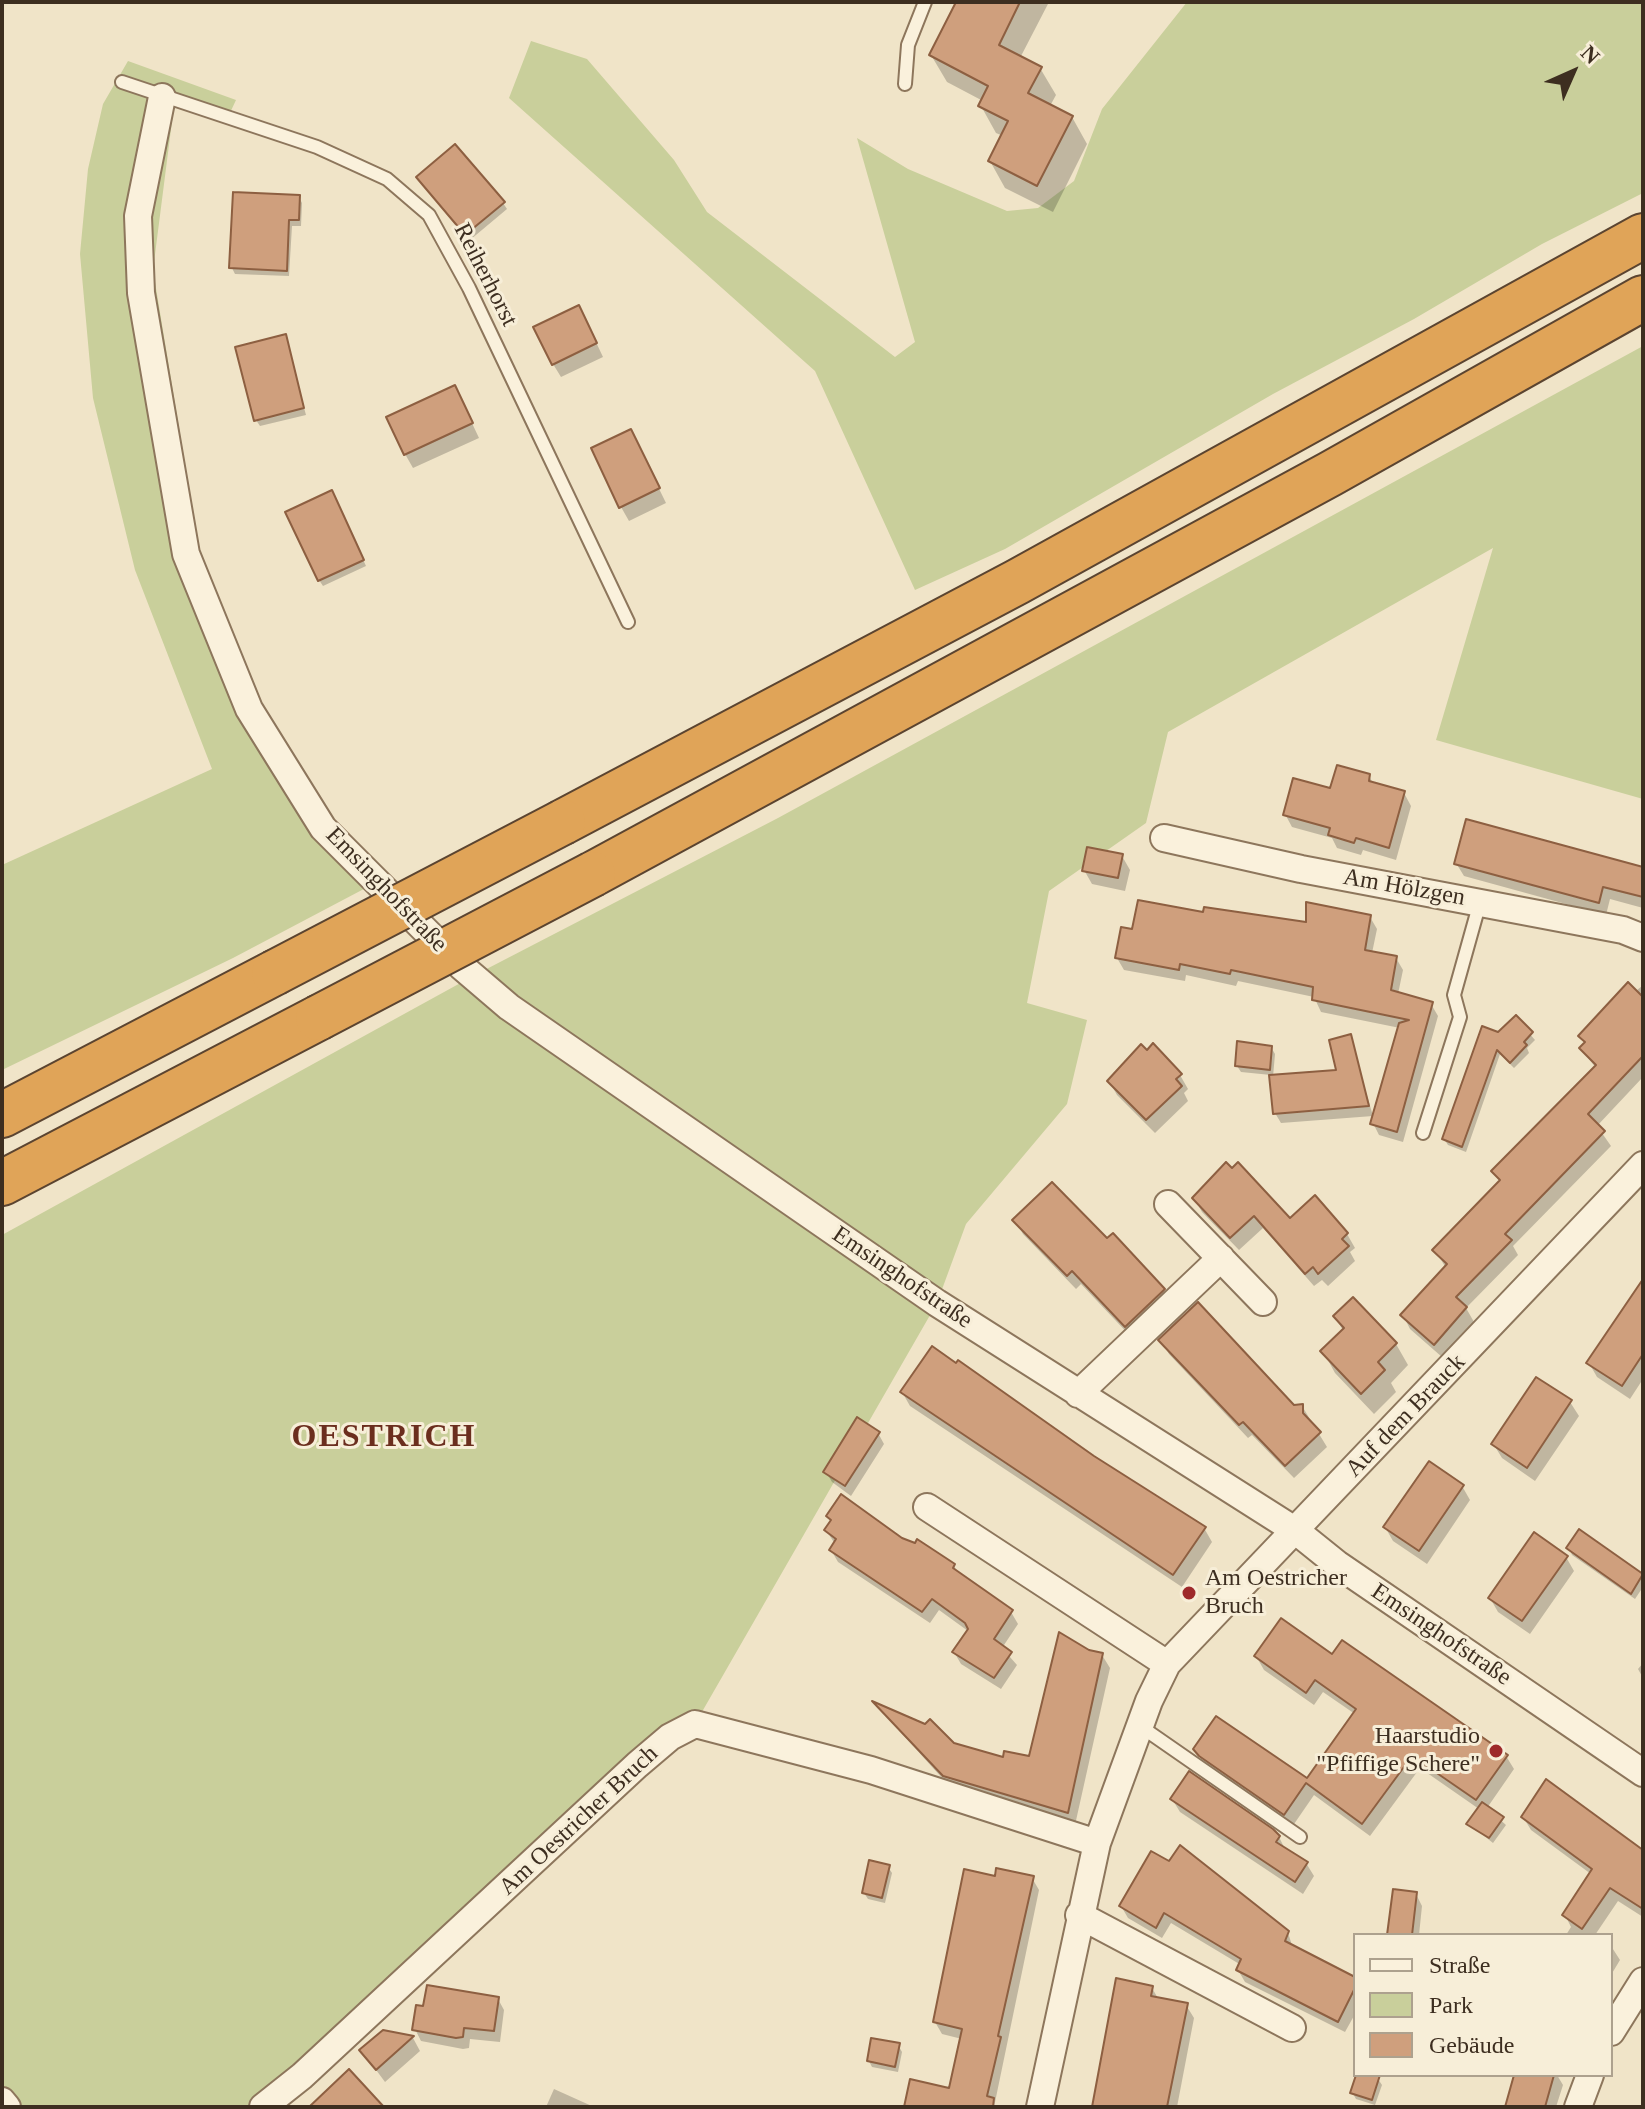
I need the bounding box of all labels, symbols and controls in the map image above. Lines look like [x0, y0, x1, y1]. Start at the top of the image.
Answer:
north arrow [1533, 32, 1613, 112]
text: N [1576, 40, 1605, 69]
street label: Reiherhorst [447, 219, 523, 331]
street label: Emsinghofstraße [319, 822, 453, 958]
street label: Am Hölzgen [1341, 863, 1467, 913]
street label: Emsinghofstraße [827, 1221, 977, 1335]
street label: Auf dem Brauck [1340, 1348, 1472, 1484]
district label: OESTRICH [292, 1419, 476, 1457]
place label: Am Oestricher Bruch [1205, 1565, 1347, 1621]
street label: Emsinghofstraße [1366, 1578, 1516, 1692]
marker: Am Oestricher Bruch [1180, 1584, 1198, 1602]
place label: Haarstudio "Pfiffige Schere" [1316, 1723, 1480, 1779]
street label: Am Oestricher Bruch [494, 1740, 664, 1902]
marker: Haarstudio "Pfiffige Schere" [1487, 1742, 1505, 1760]
legend [1353, 1933, 1613, 2077]
text: Straße [1429, 1952, 1490, 1978]
text: Park [1429, 1992, 1473, 2018]
text: Gebäude [1429, 2032, 1514, 2058]

